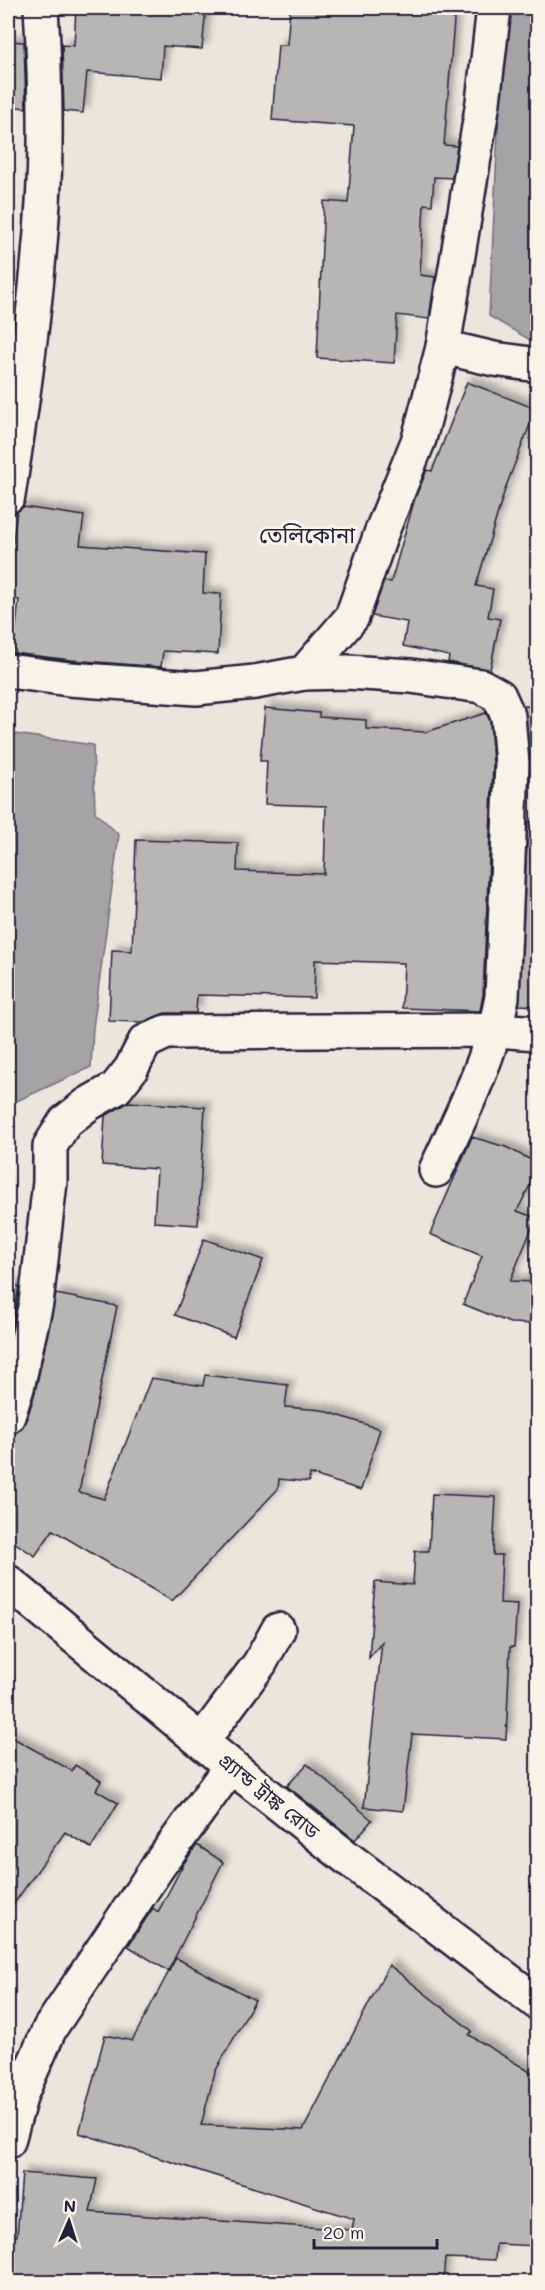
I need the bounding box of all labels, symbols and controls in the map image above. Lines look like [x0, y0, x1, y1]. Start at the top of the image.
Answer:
district label: তেলিকোনা [259, 520, 356, 549]
street label: গ্র্যান্ড ট্রাঙ্ক রোড [214, 1747, 326, 1844]
north arrow [39, 2191, 99, 2251]
text: N [63, 2195, 76, 2216]
scale bar [314, 2212, 437, 2250]
text: 20 m [323, 2220, 364, 2244]

